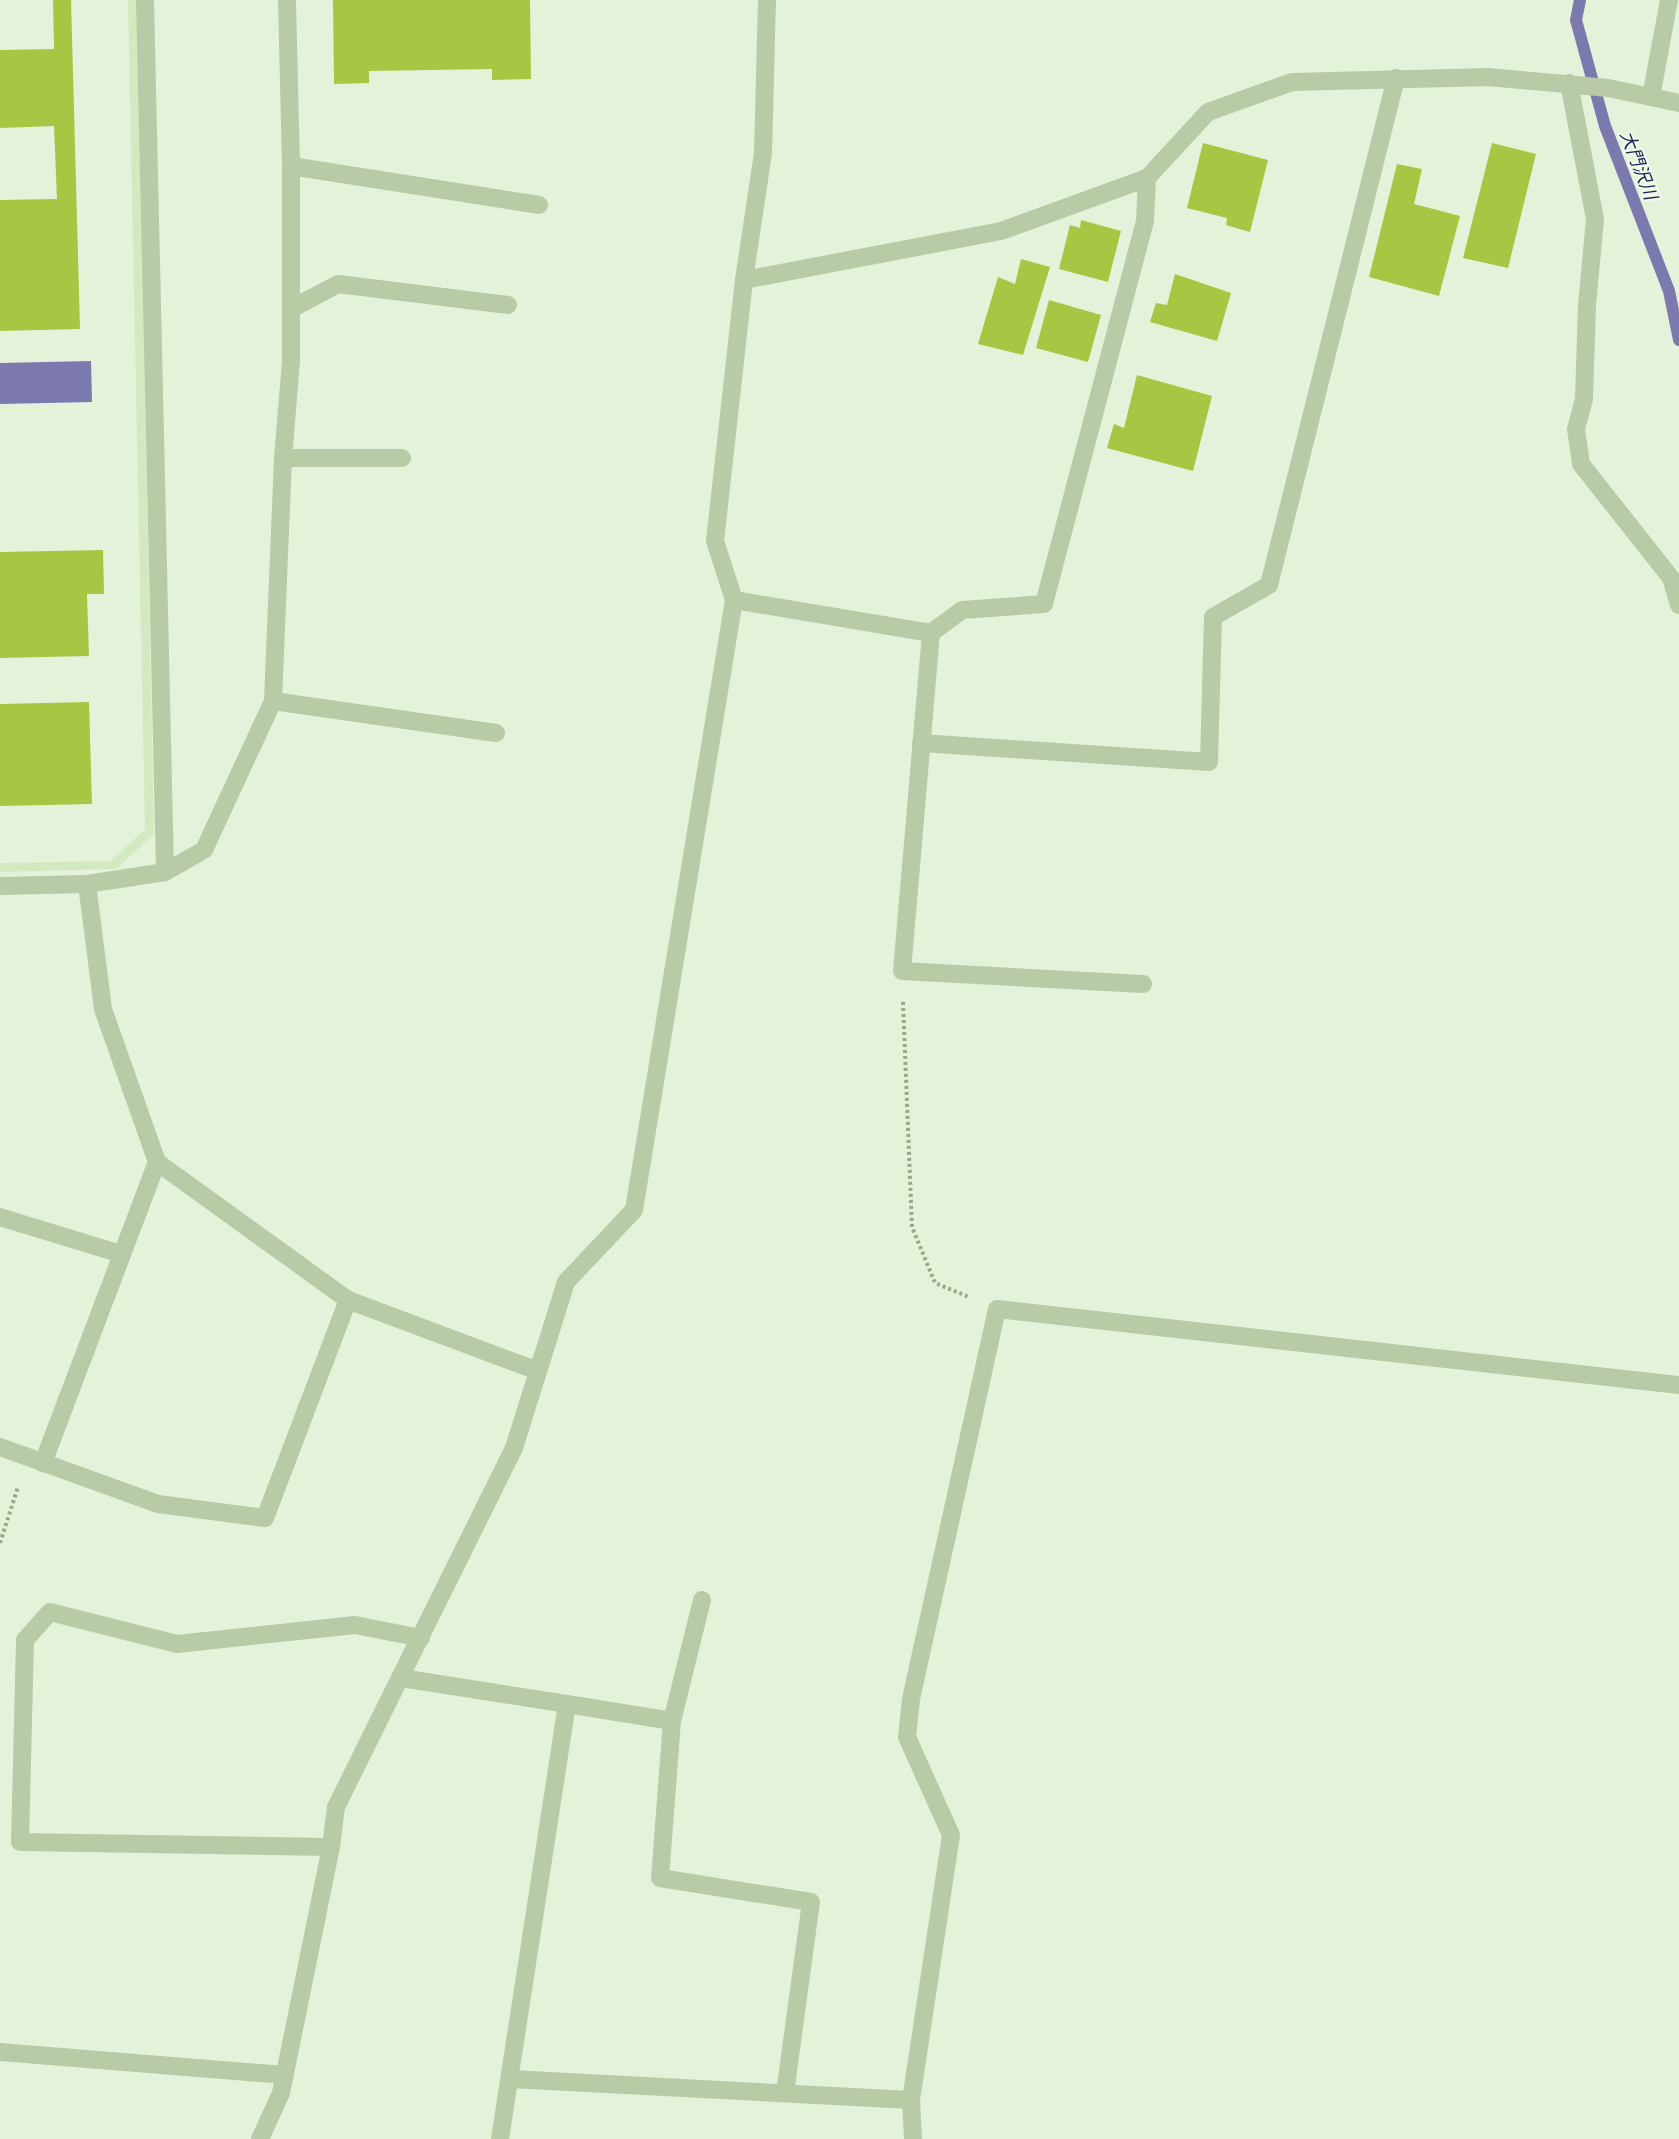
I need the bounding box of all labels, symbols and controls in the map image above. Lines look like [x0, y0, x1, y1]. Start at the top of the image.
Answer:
water label: 大門沢川 [1616, 128, 1662, 204]

